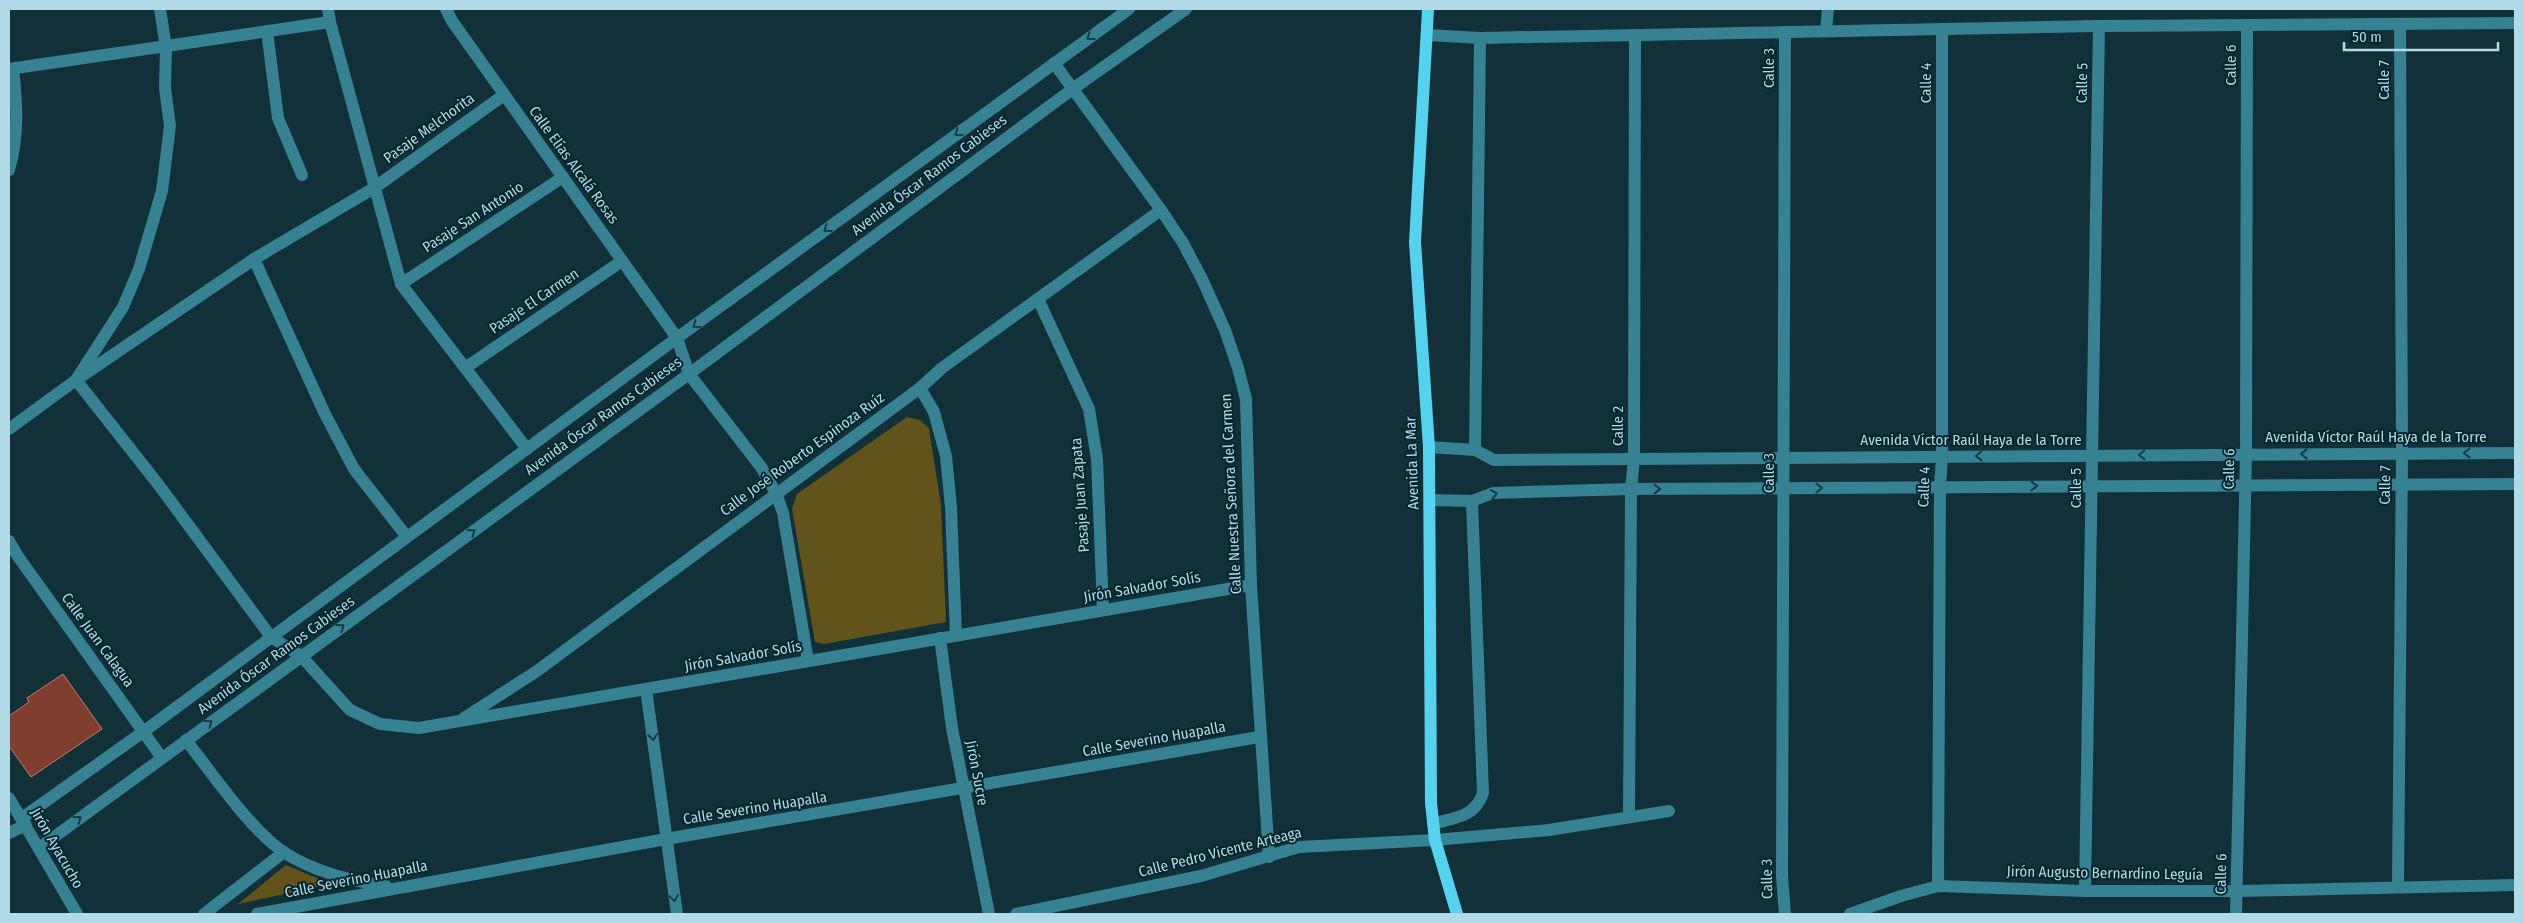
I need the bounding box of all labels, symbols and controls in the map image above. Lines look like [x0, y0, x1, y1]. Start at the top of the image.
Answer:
scale bar [2344, 20, 2498, 52]
text: 50 m [2352, 28, 2382, 46]
one-way arrow [1087, 32, 1096, 40]
street label: Calle 6 [2222, 45, 2240, 85]
street label: Calle 3 [1760, 48, 1778, 88]
street label: Calle 7 [2375, 60, 2393, 100]
street label: Calle 4 [1917, 63, 1935, 103]
street label: Calle 5 [2073, 63, 2091, 103]
street label: Pasaje Melchorita [380, 89, 478, 167]
street label: Calle Elías Alcalá Rosas [525, 103, 623, 227]
street label: Avenida Óscar Ramos Cabieses [848, 111, 1010, 239]
one-way arrow [954, 127, 964, 136]
street label: Pasaje San Antonio [419, 178, 527, 256]
one-way arrow [823, 223, 833, 232]
street label: Pasaje El Carmen [486, 264, 582, 338]
one-way arrow [693, 319, 702, 327]
street label: Avenida Óscar Ramos Cabieses [521, 353, 685, 479]
street label: Calle José Roberto Espinoza Ruíz [716, 388, 888, 520]
street label: Calle Nuestra Señora del Carmen [1217, 393, 1245, 595]
street label: Calle 2 [1609, 406, 1627, 446]
street label: Avenida La Mar [1401, 415, 1423, 510]
street label: Avenida Víctor Raúl Haya de la Torre [2265, 428, 2487, 446]
street label: Avenida Víctor Raúl Haya de la Torre [1860, 431, 2082, 449]
street label: Pasaje Juan Zapata [1067, 437, 1093, 553]
street label: Calle 6 [2220, 448, 2238, 490]
one-way arrow [2462, 448, 2470, 458]
one-way arrow [2300, 449, 2308, 459]
one-way arrow [2137, 450, 2145, 460]
one-way arrow [1975, 451, 1982, 461]
street label: Calle 3 [1760, 453, 1778, 493]
street label: Calle 7 [2376, 465, 2394, 505]
street label: Calle 4 [1914, 466, 1934, 508]
street label: Calle 5 [2067, 468, 2085, 508]
one-way arrow [2030, 481, 2038, 491]
one-way arrow [1816, 483, 1823, 493]
one-way arrow [1653, 484, 1661, 494]
one-way arrow [1490, 490, 1499, 500]
one-way arrow [466, 529, 476, 538]
street label: Jirón Salvador Solís [1082, 568, 1202, 606]
street label: Calle Juan Calagua [58, 589, 138, 691]
street label: Avenida Óscar Ramos Cabieses [194, 592, 358, 718]
one-way arrow [335, 625, 344, 633]
street label: Jirón Salvador Solís [683, 637, 803, 675]
street label: Calle Severino Huapalla [1081, 718, 1227, 760]
one-way arrow [204, 720, 213, 729]
one-way arrow [647, 733, 657, 742]
street label: Jirón Sucre [962, 739, 992, 807]
street label: Calle Severino Huapalla [682, 788, 828, 828]
street label: Jirón Ayacucho [27, 804, 87, 892]
one-way arrow [72, 816, 82, 825]
street label: Calle Pedro Vicente Arteaga [1137, 823, 1303, 881]
street label: Calle 6 [2212, 853, 2230, 895]
street label: Calle Severino Huapalla [283, 856, 429, 902]
street label: Calle 3 [1758, 859, 1776, 899]
street label: Jirón Augusto Bernardino Leguía [2007, 862, 2203, 884]
one-way arrow [669, 894, 679, 903]

